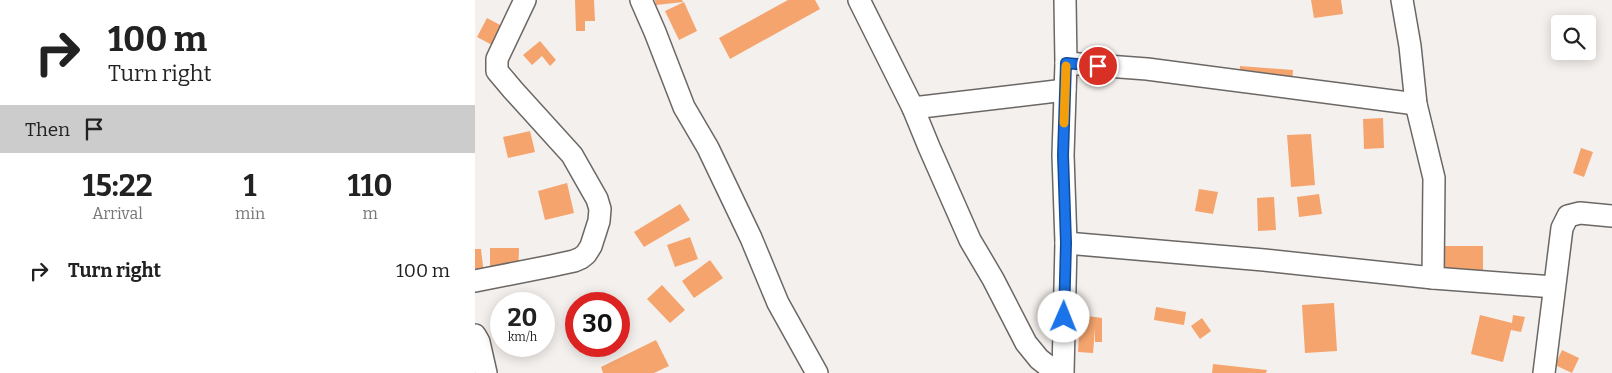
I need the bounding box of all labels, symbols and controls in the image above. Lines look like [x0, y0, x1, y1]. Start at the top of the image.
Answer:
map controls [1551, 15, 1596, 60]
button: search [1551, 15, 1596, 60]
text: 100 m [108, 18, 207, 60]
icon: right [25, 20, 90, 85]
pin [1077, 45, 1119, 87]
icon: arrive [1084, 52, 1112, 80]
text: Turn right [108, 60, 211, 87]
icon: arrive [80, 115, 108, 143]
text: Then [25, 118, 70, 141]
text: 15:22 [82, 168, 153, 204]
text: 1 [244, 168, 257, 204]
text: 110 [348, 168, 393, 204]
text: Arrival [92, 204, 143, 223]
text: min [235, 204, 265, 223]
text: m [362, 204, 378, 223]
icon: right [25, 257, 53, 285]
text: Turn right [68, 259, 161, 282]
text: 100 m [396, 259, 450, 282]
position arrow [1037, 290, 1089, 342]
speed limit sign: 30 [565, 292, 630, 357]
text: 20 [508, 303, 537, 333]
text: km/h [508, 330, 537, 344]

